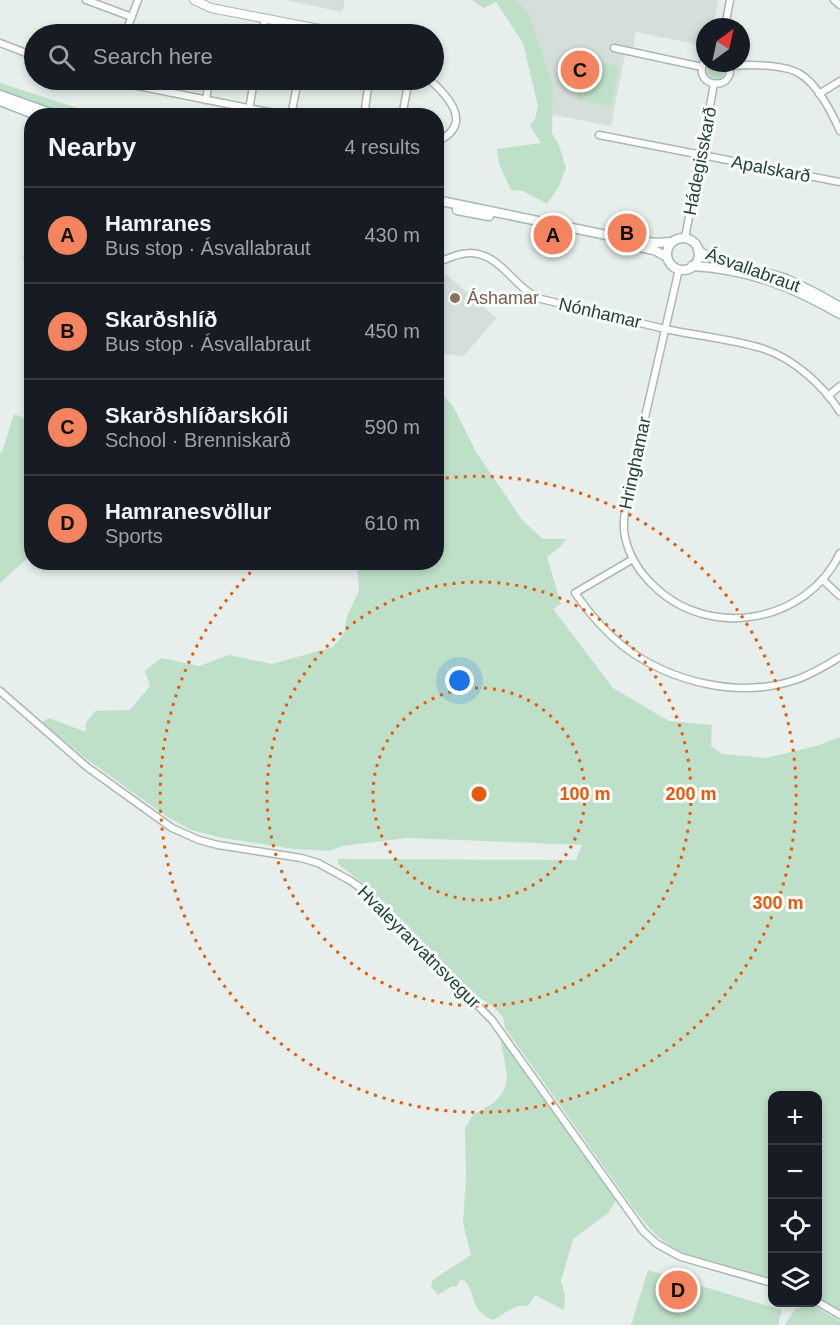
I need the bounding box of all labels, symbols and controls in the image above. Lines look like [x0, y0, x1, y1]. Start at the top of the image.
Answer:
north arrow [696, 18, 750, 72]
search box [24, 24, 444, 90]
icon: search [45, 41, 78, 74]
text: Search here [93, 44, 213, 69]
pin: C [560, 48, 600, 92]
street label: Hádegisskarð [680, 105, 720, 217]
text: Nearby [48, 132, 136, 162]
text: 4 results [344, 136, 420, 158]
street label: Apalskarð [730, 152, 812, 186]
pin: B [608, 210, 646, 256]
text: Hamranes [105, 211, 211, 236]
pin: A [534, 212, 572, 258]
text: A [60, 224, 75, 246]
text: 430 m [364, 224, 420, 246]
text: Bus stop · Ásvallabraut [105, 237, 311, 259]
street label: Ásvallabraut [703, 244, 803, 296]
place label: Áshamar [467, 288, 539, 308]
marker: Áshamar [448, 291, 462, 305]
street label: Nónhamar [557, 294, 643, 332]
text: Skarðshlíð [105, 307, 217, 332]
text: B [60, 320, 75, 342]
text: 450 m [364, 320, 420, 342]
text: Bus stop · Ásvallabraut [105, 333, 311, 355]
text: Skarðshlíðarskóli [105, 403, 288, 428]
street label: Hringhamar [615, 415, 655, 511]
text: C [60, 416, 75, 438]
text: 590 m [364, 416, 420, 438]
text: School · Brenniskarð [105, 429, 291, 451]
text: Hamranesvöllur [105, 499, 271, 524]
text: D [60, 512, 75, 534]
text: 610 m [364, 512, 420, 534]
text: Sports [105, 525, 163, 547]
your location [445, 666, 474, 695]
centre of rings [469, 784, 489, 804]
text: 100 m [559, 784, 611, 804]
text: 200 m [665, 784, 717, 804]
street label: Hvaleyrarvatnsvegur [354, 882, 484, 1012]
text: 300 m [752, 893, 804, 913]
map controls [768, 1091, 822, 1307]
button: + [768, 1091, 822, 1145]
button: − [768, 1145, 822, 1199]
button: locate [768, 1199, 822, 1253]
button: layers [768, 1253, 822, 1307]
pin: D [658, 1268, 698, 1312]

